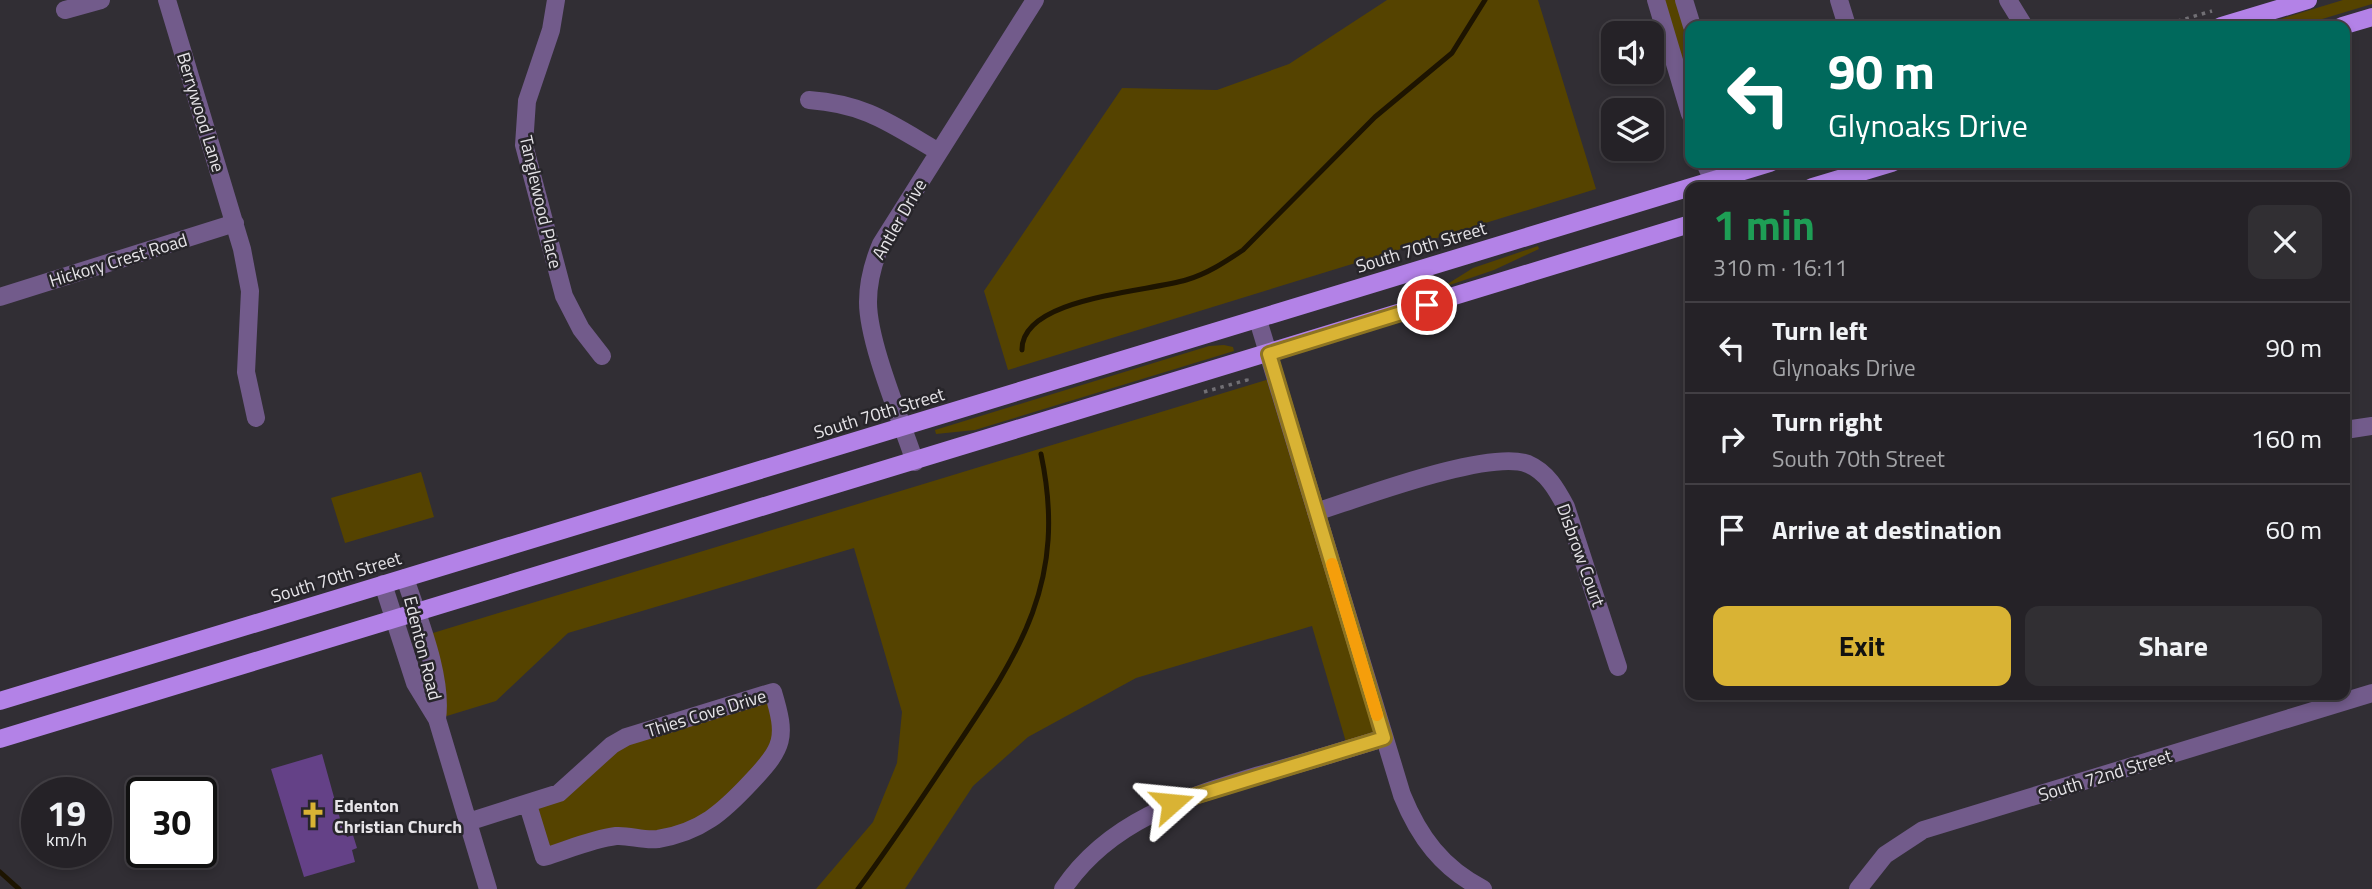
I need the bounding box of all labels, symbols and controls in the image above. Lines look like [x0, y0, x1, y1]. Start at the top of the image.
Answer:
map controls [1601, 21, 1664, 161]
button: sound [1601, 21, 1664, 84]
text: 90 m [1828, 33, 1935, 108]
street label: Berrywood Lane [170, 49, 232, 175]
icon: left [1713, 49, 1804, 140]
button: layers [1601, 98, 1664, 161]
text: Glynoaks Drive [1828, 101, 2028, 149]
street label: Tanglewood Place [513, 133, 569, 271]
street label: Antler Drive [865, 174, 933, 264]
text: 1 min [1713, 192, 1815, 256]
button: close [2248, 205, 2322, 279]
street label: South 70th Street [1352, 214, 1490, 280]
street label: Hickory Crest Road [46, 226, 190, 294]
text: 310 m · 16:11 [1713, 250, 1848, 285]
pin [1397, 275, 1457, 335]
icon: arrive [1408, 286, 1446, 324]
text: Turn left [1772, 311, 1867, 350]
text: 90 m [2265, 328, 2322, 367]
icon: left [1713, 329, 1751, 367]
text: Glynoaks Drive [1772, 350, 1916, 385]
street label: South 70th Street [810, 380, 948, 446]
text: Turn right [1772, 402, 1883, 441]
text: 160 m [2251, 419, 2322, 458]
icon: right [1713, 420, 1751, 458]
text: South 70th Street [1772, 441, 1945, 476]
street label: Disbrow Court [1550, 500, 1612, 611]
text: Arrive at destination [1772, 510, 2002, 549]
text: 60 m [2265, 510, 2322, 549]
icon: arrive [1713, 511, 1751, 549]
street label: South 70th Street [267, 544, 405, 610]
street label: Edenton Road [397, 593, 449, 703]
button: Exit [1713, 606, 2011, 686]
button: Share [2025, 606, 2322, 686]
street label: Thies Cove Drive [643, 682, 769, 744]
street label: South 72nd Street [2035, 742, 2176, 808]
position arrow [1135, 766, 1209, 840]
speed limit sign: 30 [126, 777, 217, 868]
text: 19 [47, 786, 86, 840]
place label: Edenton Christian Church [334, 792, 462, 840]
church icon: Edenton Christian Church [298, 800, 328, 830]
text: km/h [46, 826, 87, 853]

